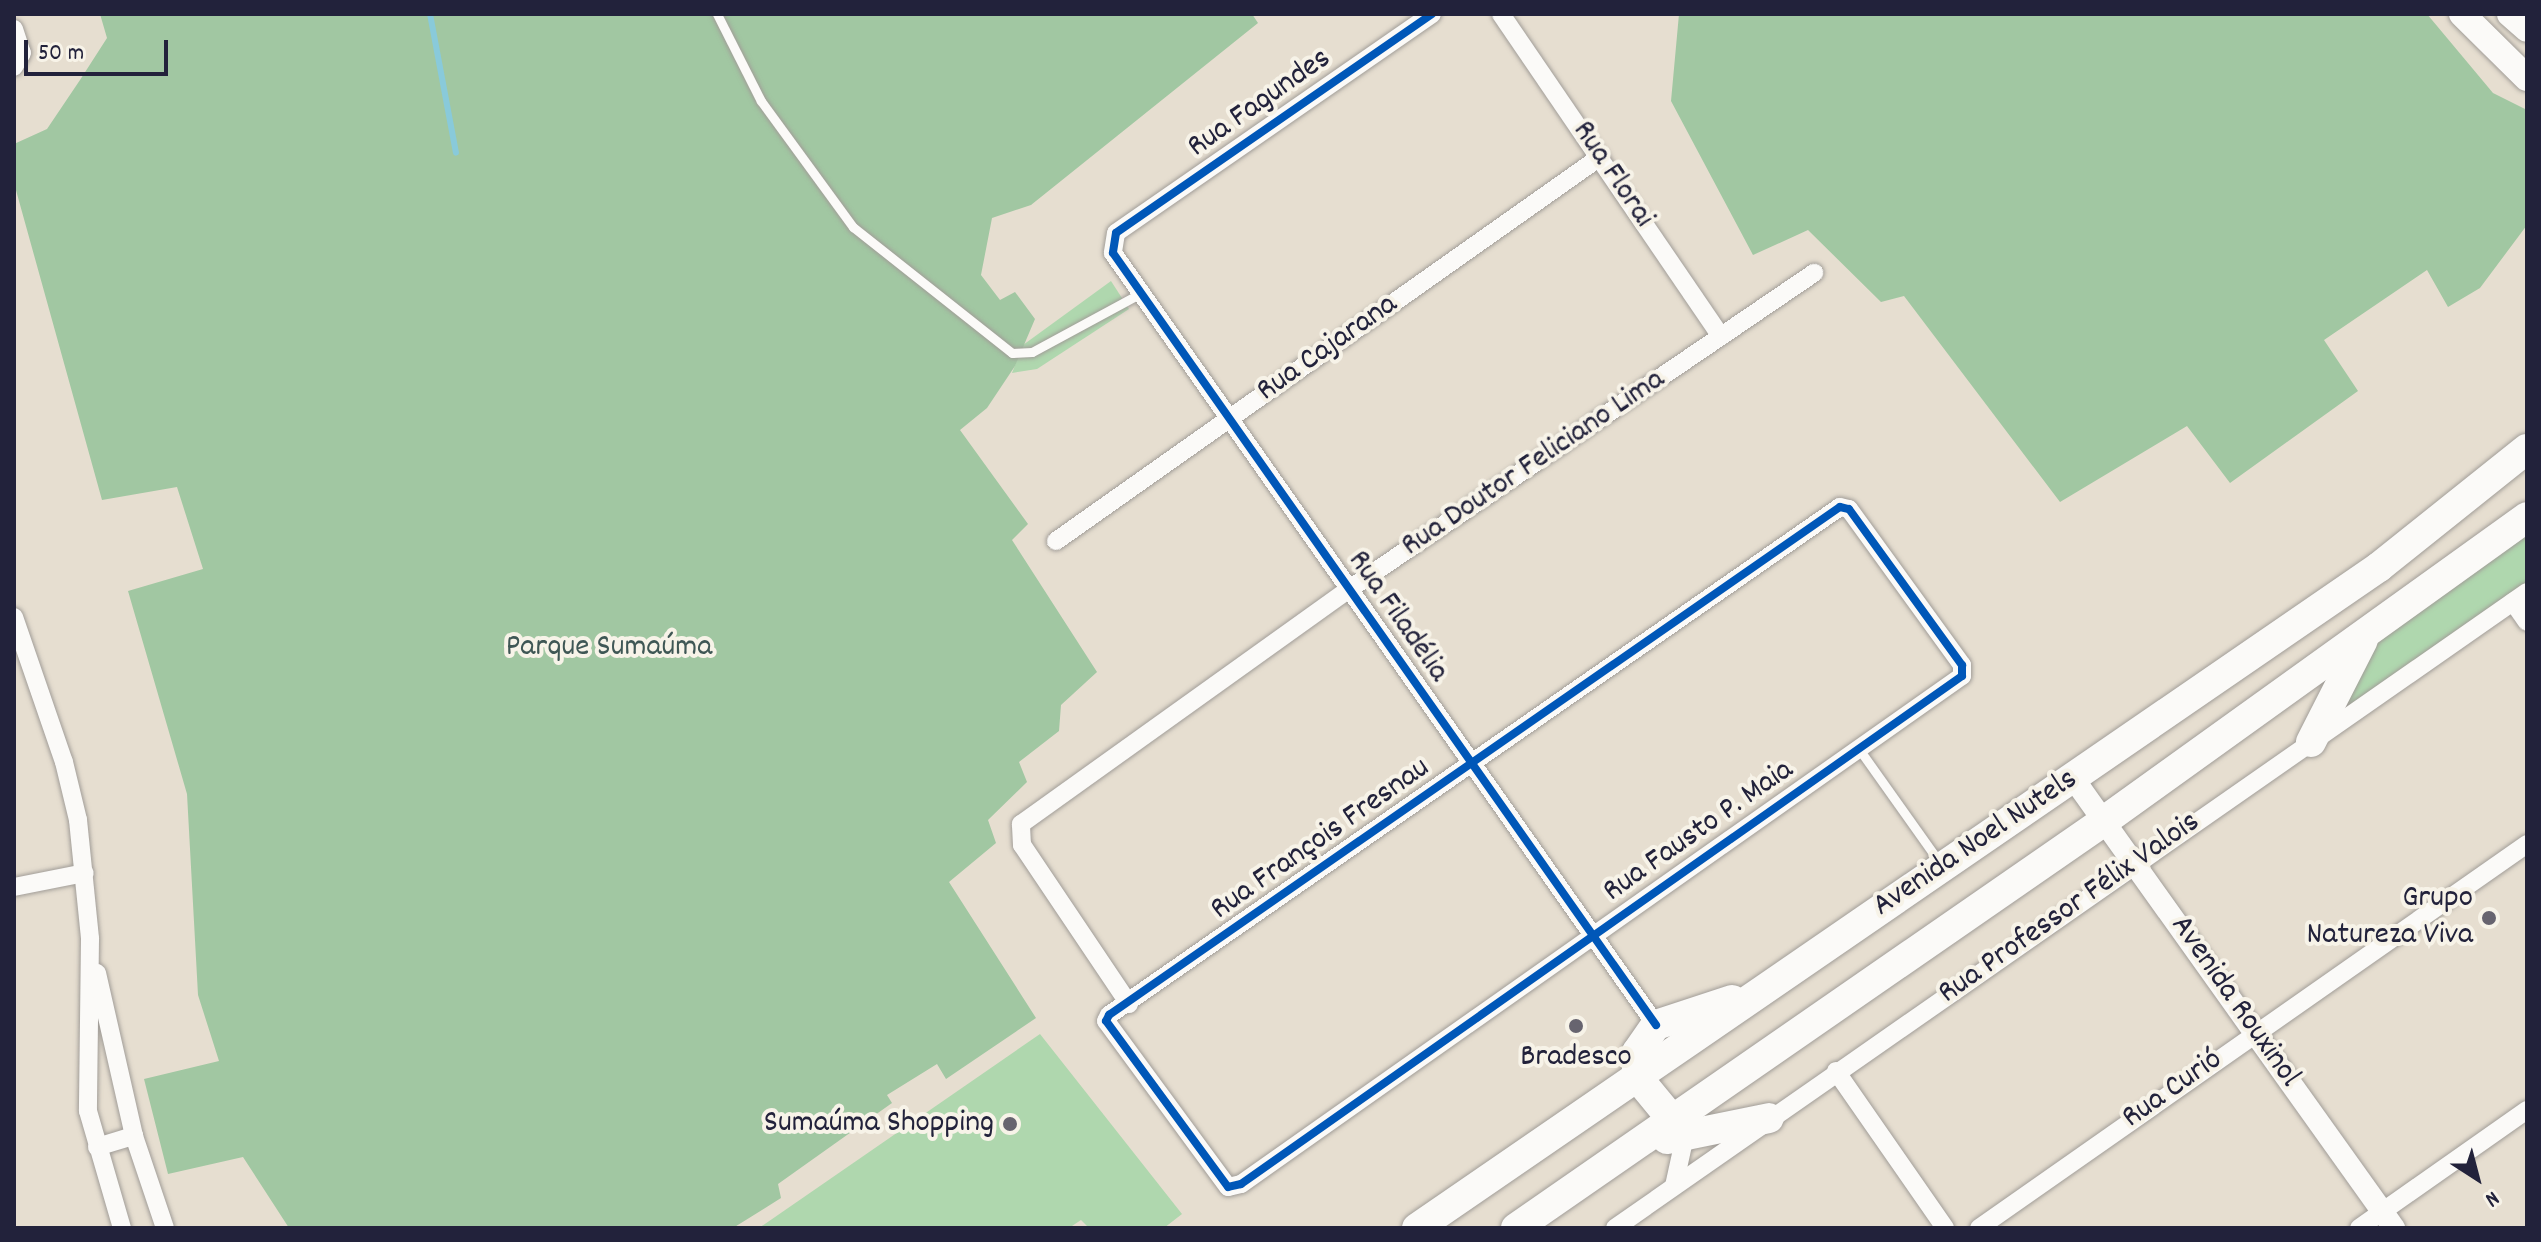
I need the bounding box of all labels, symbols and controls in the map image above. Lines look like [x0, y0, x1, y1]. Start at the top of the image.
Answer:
scale bar [28, 24, 172, 74]
text: 50 m [38, 37, 84, 71]
street label: Rua Fagundes [1181, 41, 1339, 167]
street label: Rua Florai [1562, 114, 1662, 236]
street label: Rua Cajarana [1250, 287, 1406, 411]
street label: Rua Doutor Feliciano Lima [1395, 362, 1673, 566]
street label: Rua Filadélia [1338, 544, 1456, 690]
park label: Parque Sumaúma [506, 629, 712, 667]
street label: Rua François Fresnau [1204, 750, 1438, 930]
street label: Rua Fausto P. Maia [1596, 752, 1802, 912]
street label: Avenida Noel Nutels [1866, 761, 2086, 927]
street label: Rua Professor Félix Valois [1932, 804, 2208, 1014]
place label: Grupo Natureza Viva [2307, 881, 2473, 956]
street label: Avenida Rouxinol [2161, 909, 2307, 1095]
marker: Grupo Natureza Viva [2480, 909, 2498, 927]
marker: Bradesco [1567, 1017, 1585, 1035]
place label: Bradesco [1520, 1039, 1632, 1077]
street label: Rua Curió [2116, 1042, 2230, 1138]
place label: Sumaúma Shopping [764, 1105, 994, 1143]
marker: Sumaúma Shopping [1001, 1115, 1019, 1133]
north arrow [2437, 1138, 2517, 1218]
text: N [2478, 1182, 2505, 1214]

